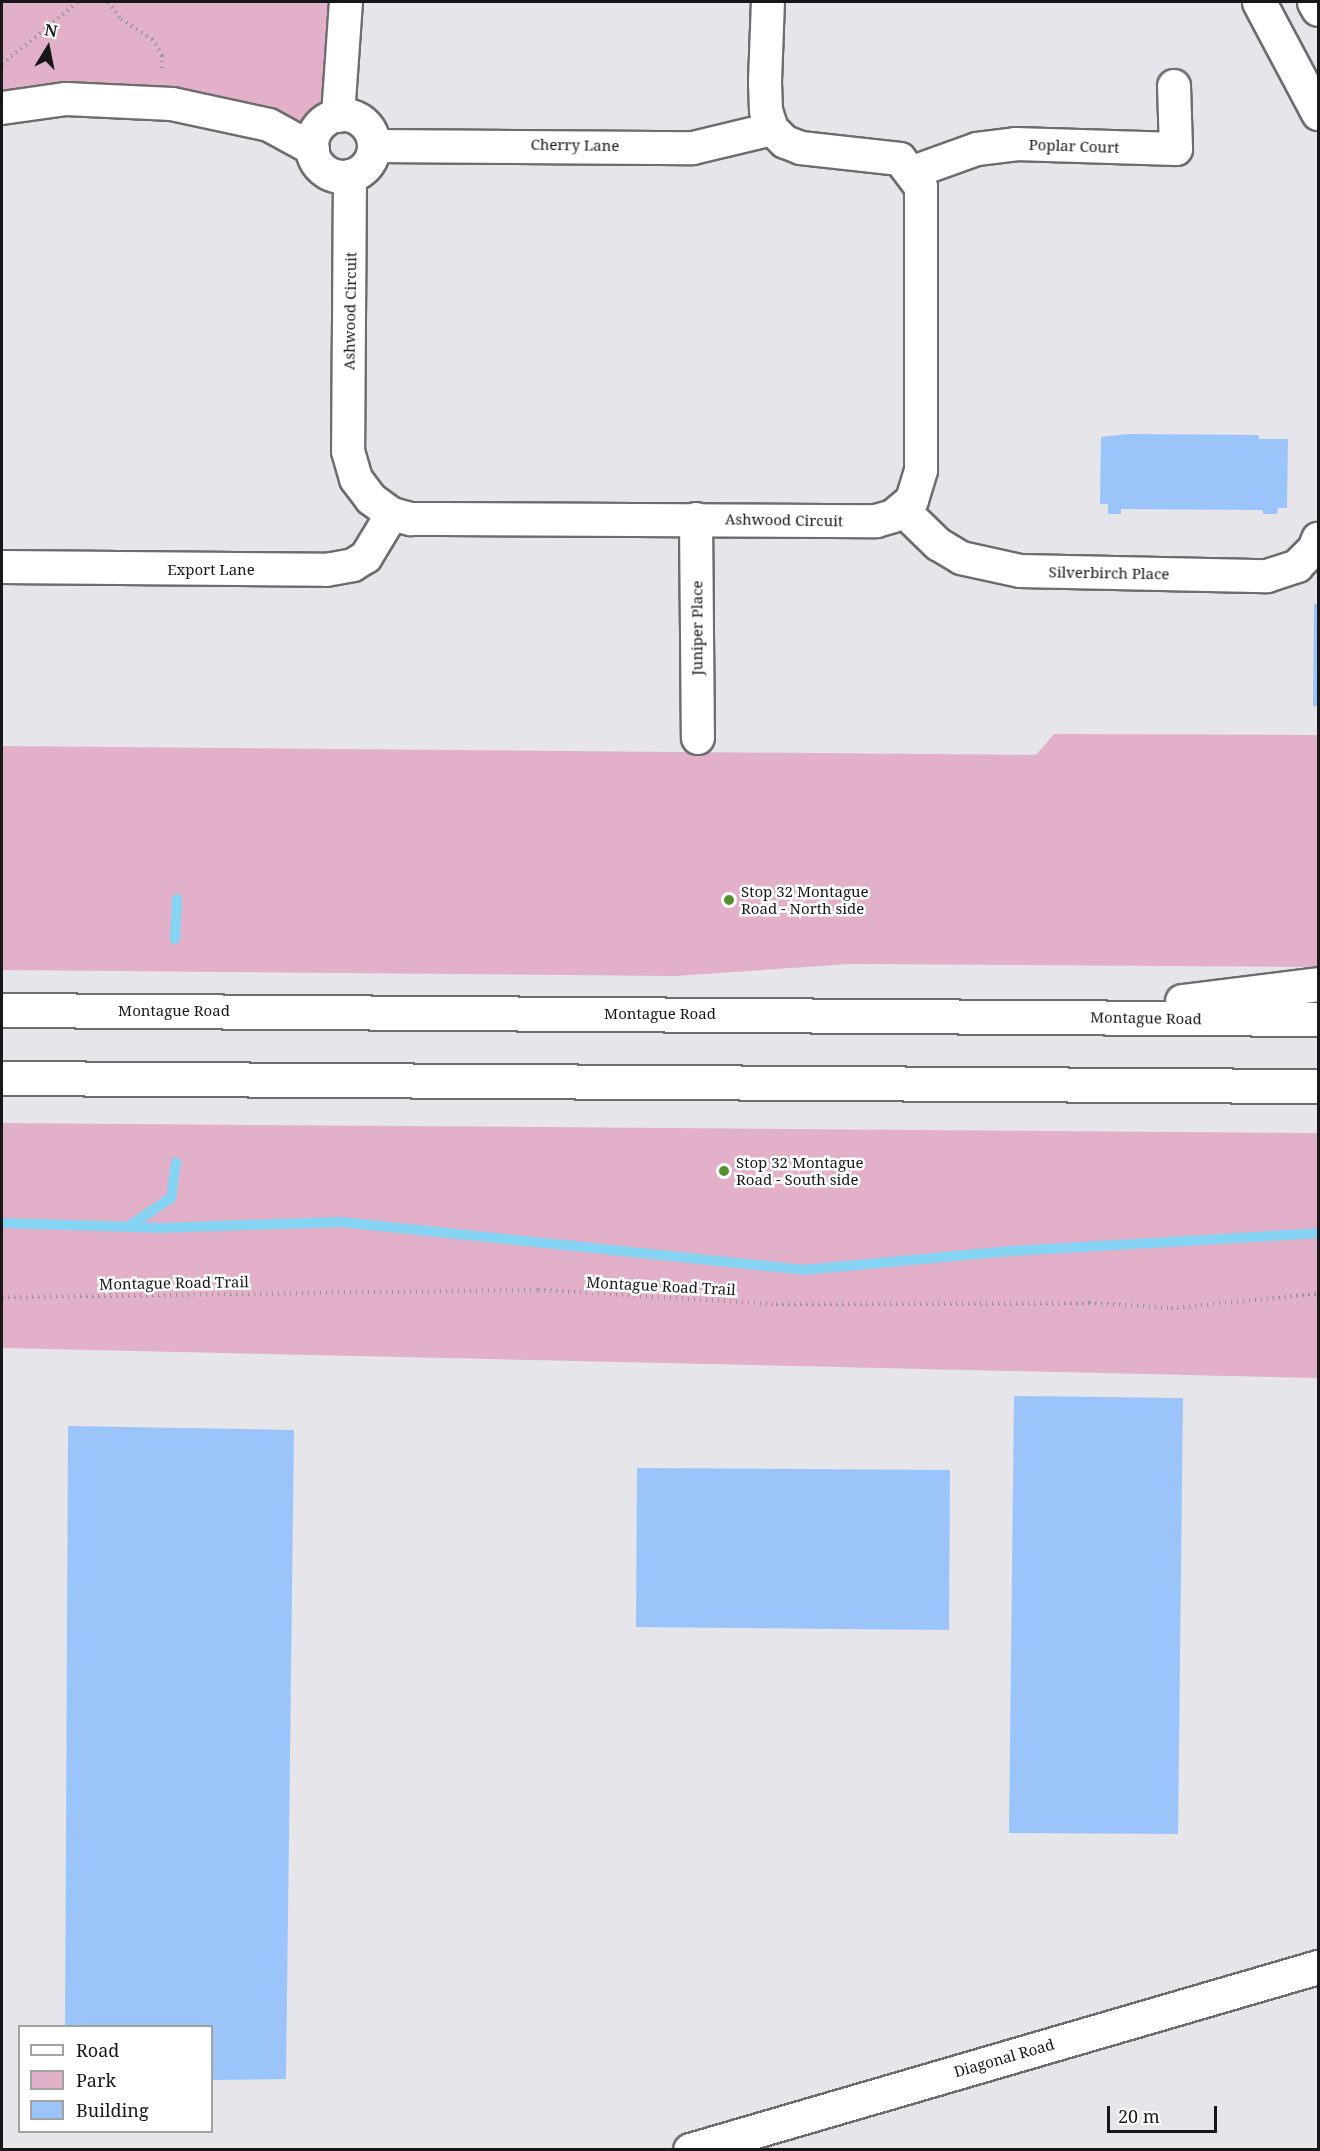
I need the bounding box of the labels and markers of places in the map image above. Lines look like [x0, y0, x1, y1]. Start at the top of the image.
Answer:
place label: Stop 32 Montague Road - North side [741, 882, 869, 917]
marker: Stop 32 Montague Road - North side [722, 893, 736, 907]
place label: Stop 32 Montague Road - South side [736, 1153, 864, 1188]
marker: Stop 32 Montague Road - South side [717, 1164, 731, 1178]

